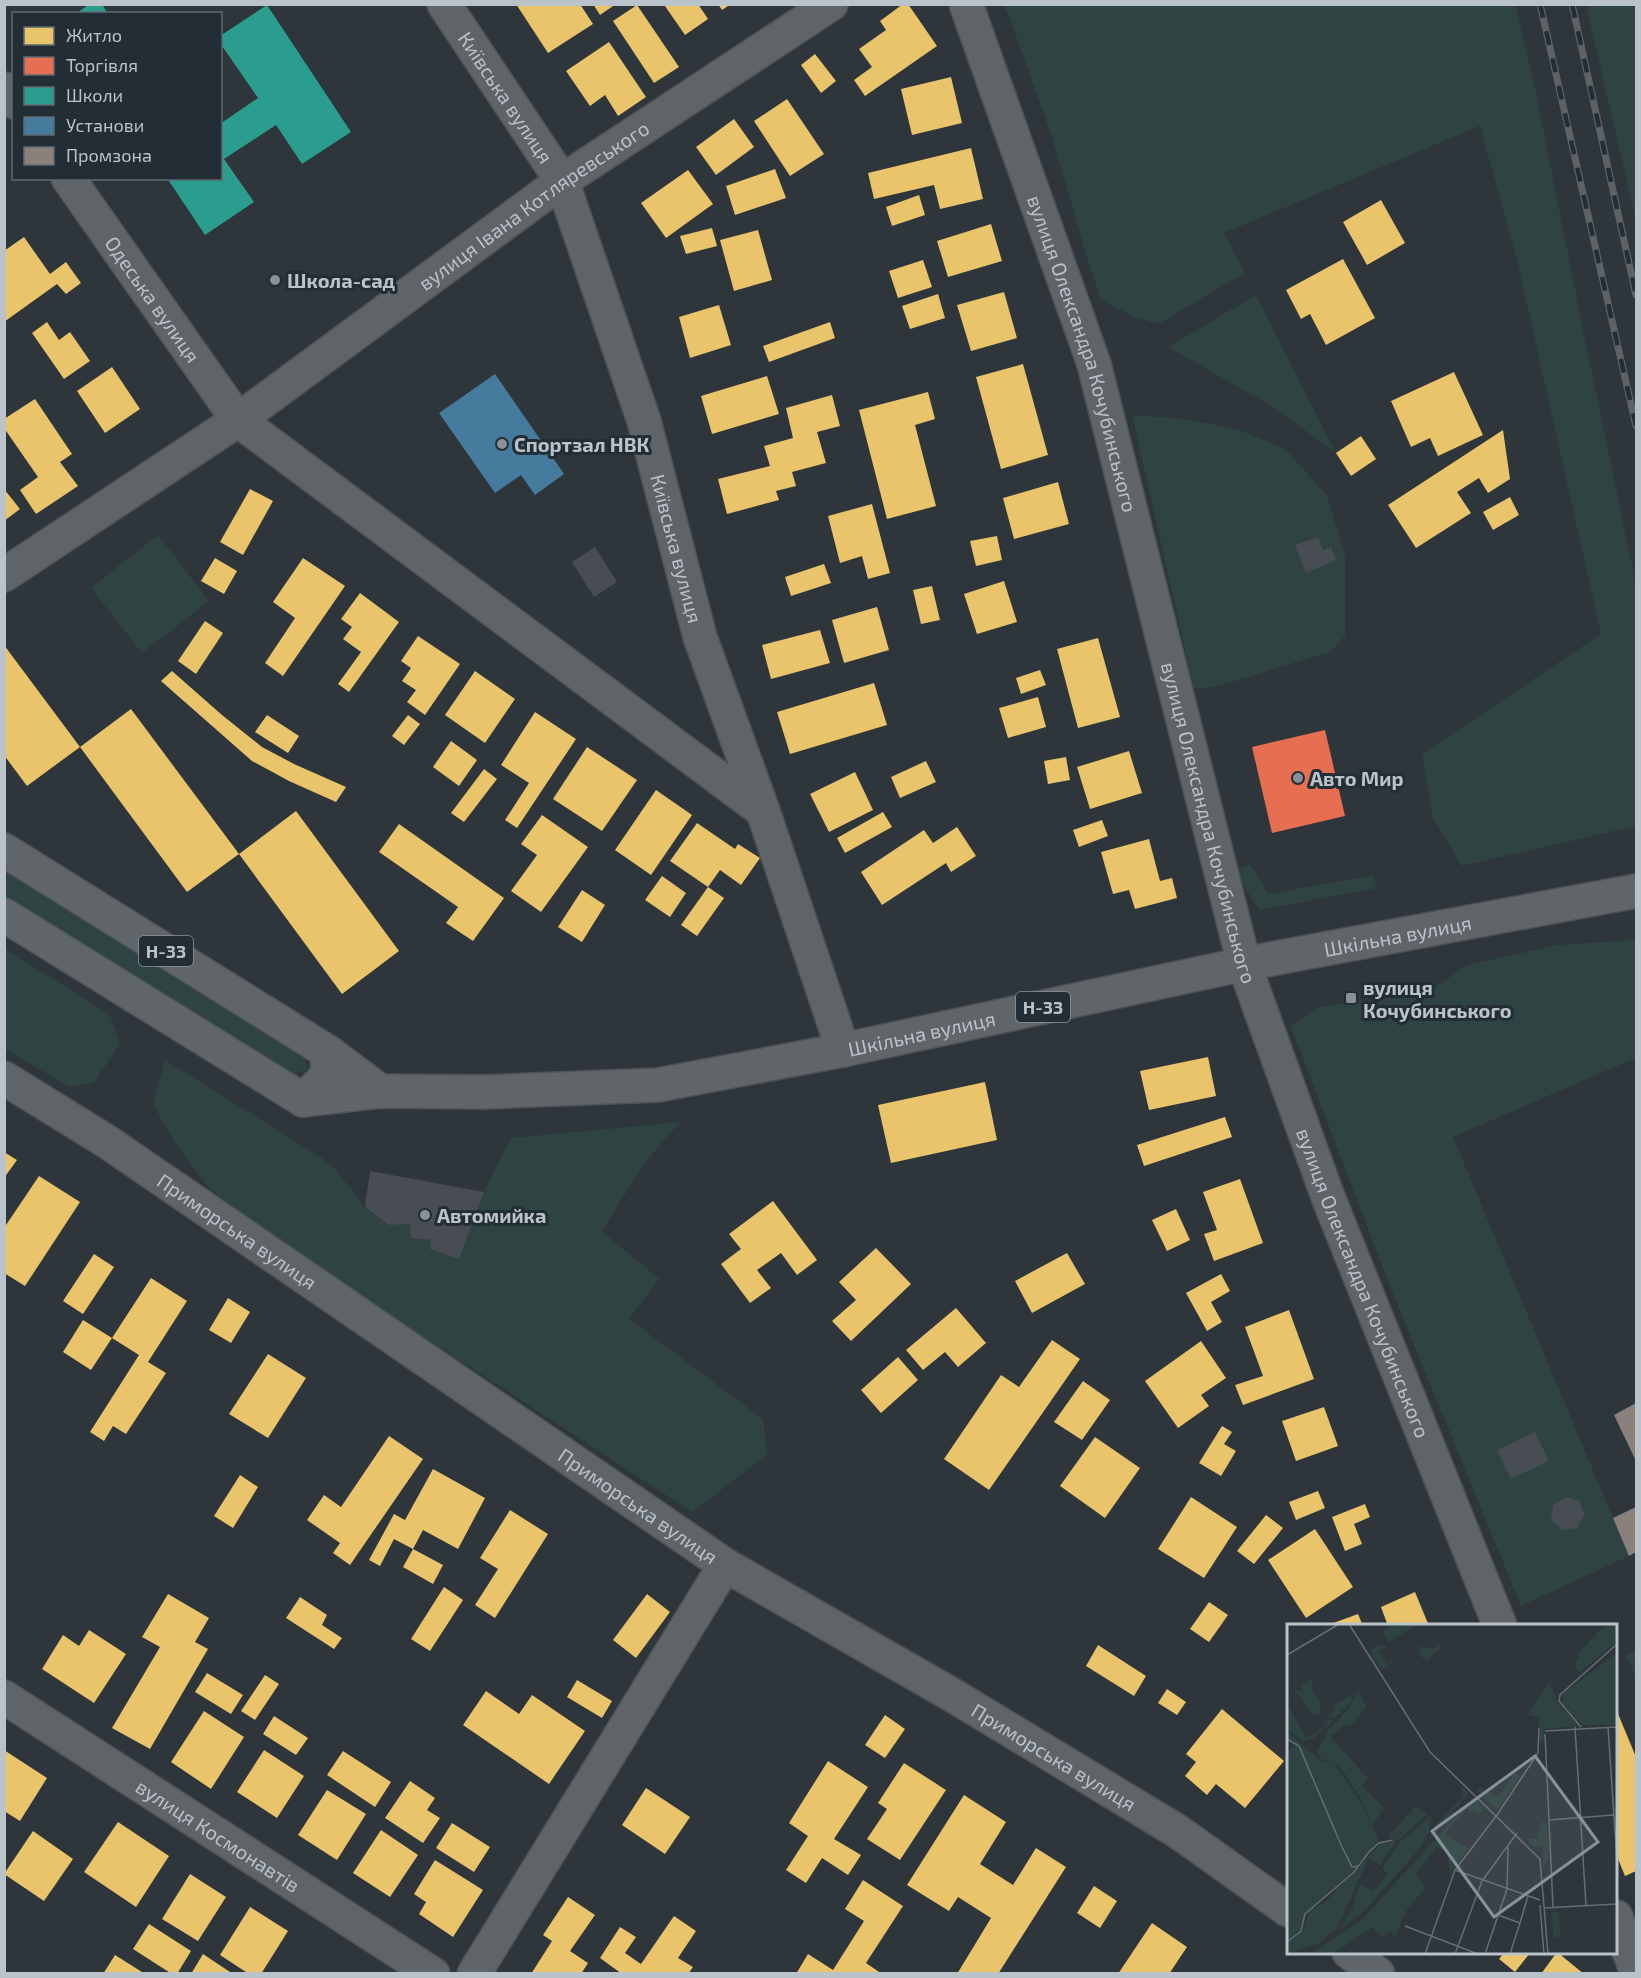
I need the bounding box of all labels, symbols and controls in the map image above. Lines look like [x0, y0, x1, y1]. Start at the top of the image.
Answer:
legend [12, 12, 222, 180]
text: Житло [66, 24, 122, 46]
street label: Київська вулиця [454, 27, 559, 167]
text: Торгівля [66, 54, 138, 76]
text: Школи [66, 84, 123, 106]
text: Установи [66, 114, 144, 136]
street label: вулиця Івана Котляревського [413, 115, 653, 295]
text: Промзона [66, 144, 152, 166]
street label: вулиця Олександра Кочубинського [1023, 192, 1143, 515]
street label: Одеська вулиця [100, 231, 206, 367]
place label: Школа-сад [287, 268, 396, 292]
marker: Школа-сад [268, 273, 282, 287]
place label: Спортзал НВК [514, 432, 650, 456]
marker: Спортзал НВК [495, 437, 509, 451]
street label: Київська вулиця [646, 471, 708, 625]
street label: вулиця Олександра Кочубинського [1157, 659, 1262, 987]
place label: Авто Мир [1310, 766, 1403, 790]
marker: Авто Мир [1291, 771, 1305, 785]
street label: Шкільна вулиця [1322, 910, 1474, 961]
road number: Н-33 [139, 936, 193, 966]
place label: вулиця Кочубинського [1363, 975, 1512, 1022]
marker: вулиця Кочубинського [1344, 991, 1358, 1005]
road number: Н-33 [1016, 992, 1070, 1022]
street label: Шкільна вулиця [846, 1006, 997, 1061]
street label: вулиця Олександра Кочубинського [1292, 1125, 1435, 1441]
street label: Приморська вулиця [153, 1168, 322, 1294]
place label: Автомийка [437, 1203, 546, 1227]
marker: Автомийка [418, 1208, 432, 1222]
street label: Приморська вулиця [554, 1443, 723, 1569]
inset map [1287, 1624, 1617, 1954]
street label: Приморська вулиця [967, 1698, 1141, 1816]
street label: вулиця Космонавтів [132, 1774, 305, 1897]

